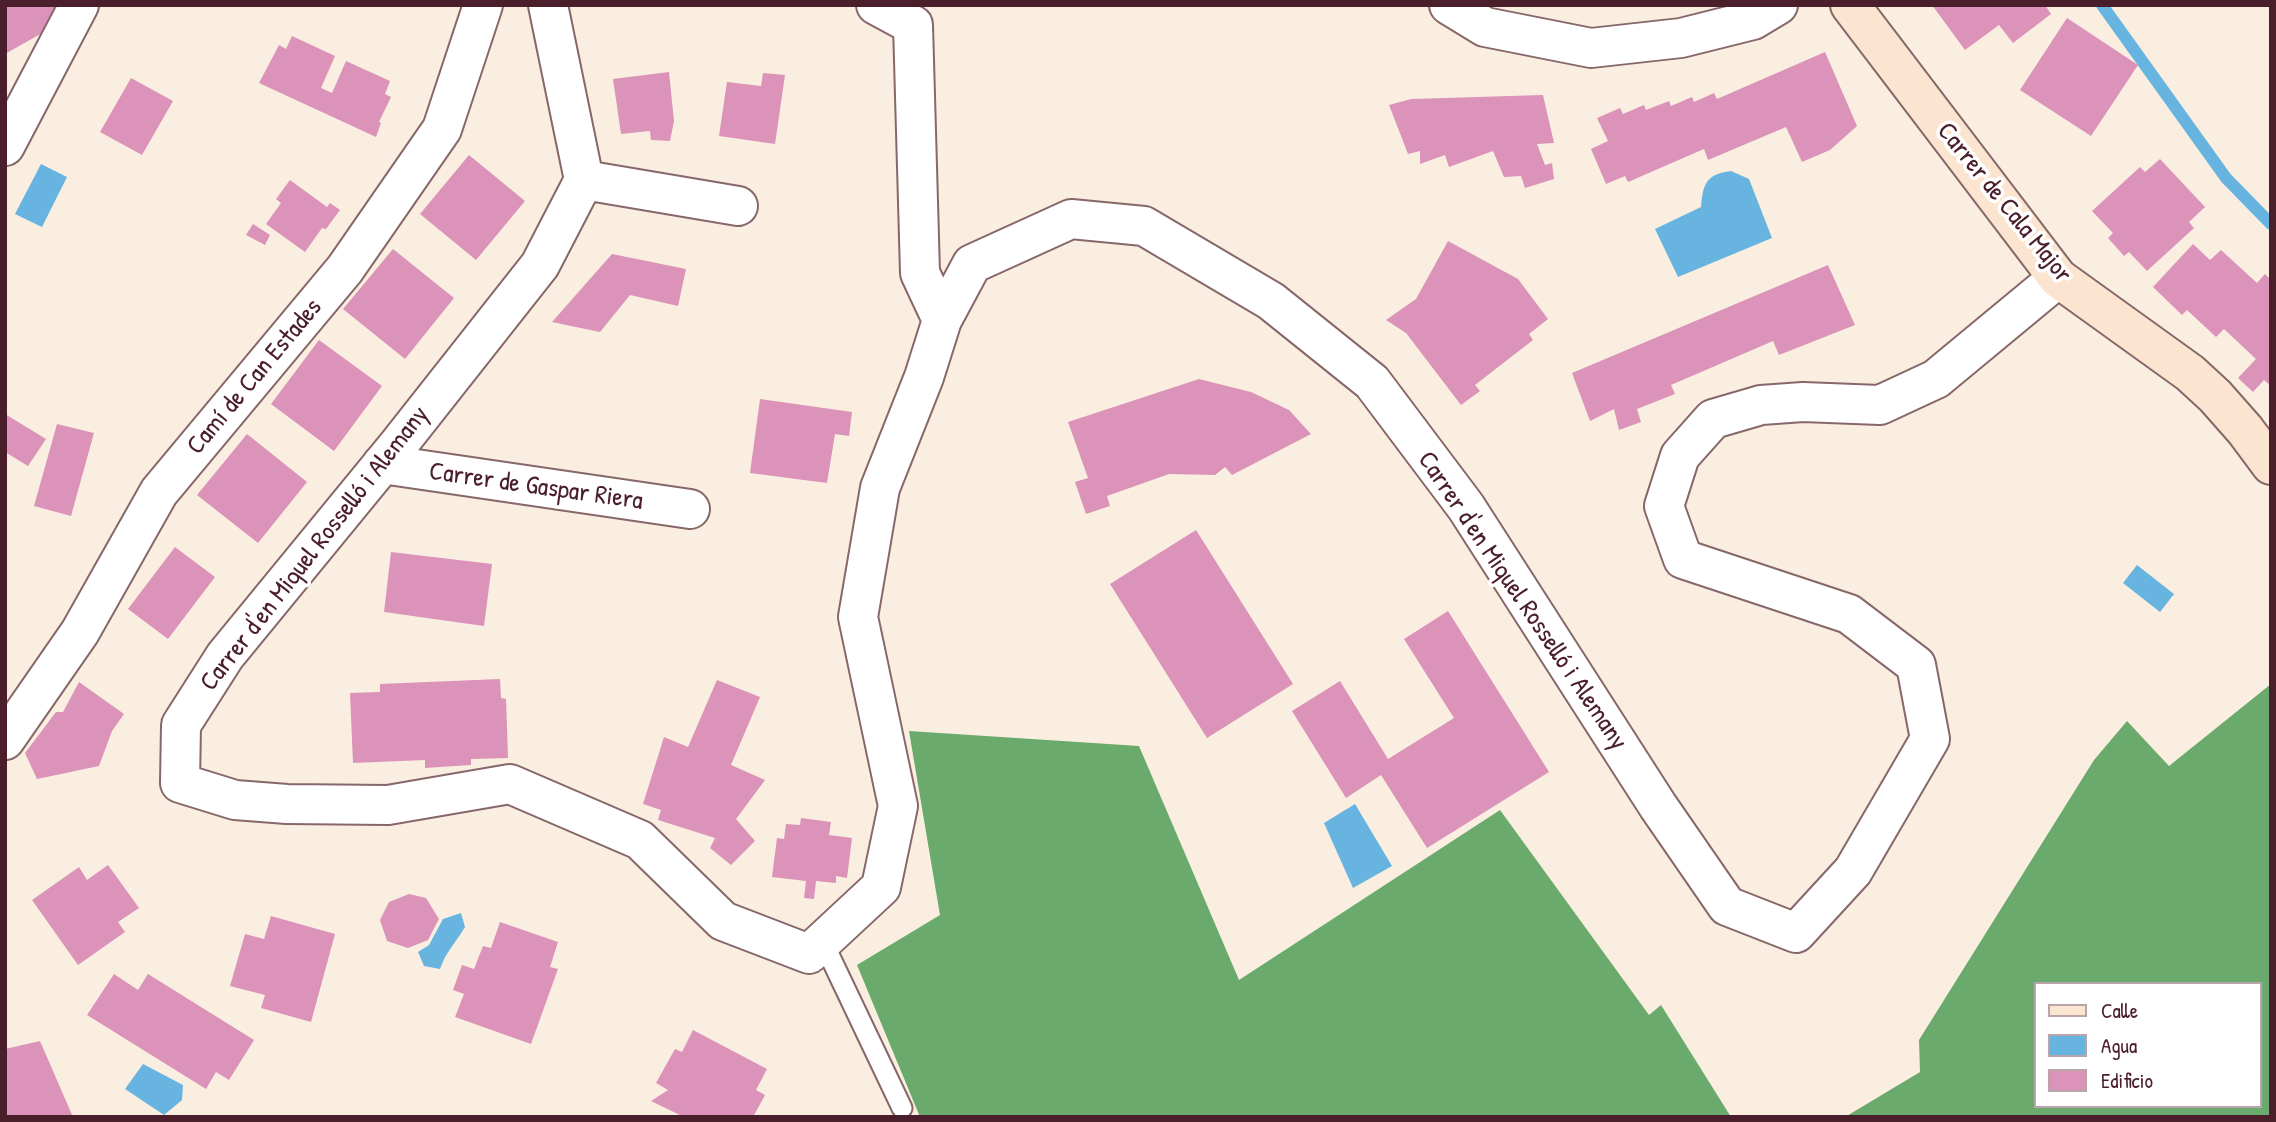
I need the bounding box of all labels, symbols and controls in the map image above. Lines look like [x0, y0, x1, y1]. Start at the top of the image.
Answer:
street label: Carrer de Cala Major [1930, 117, 2078, 289]
street label: Camí de Can Estades [181, 293, 329, 461]
street label: Carrer d'en Miquel Rosselló i Alemany [194, 400, 436, 698]
street label: Carrer d'en Miquel Rosselló i Alemany [1410, 446, 1634, 756]
street label: Carrer de Gaspar Riera [427, 457, 645, 517]
legend [2035, 982, 2262, 1108]
text: Calle [2101, 996, 2138, 1025]
text: Agua [2101, 1031, 2137, 1060]
text: Edificio [2101, 1066, 2153, 1095]

